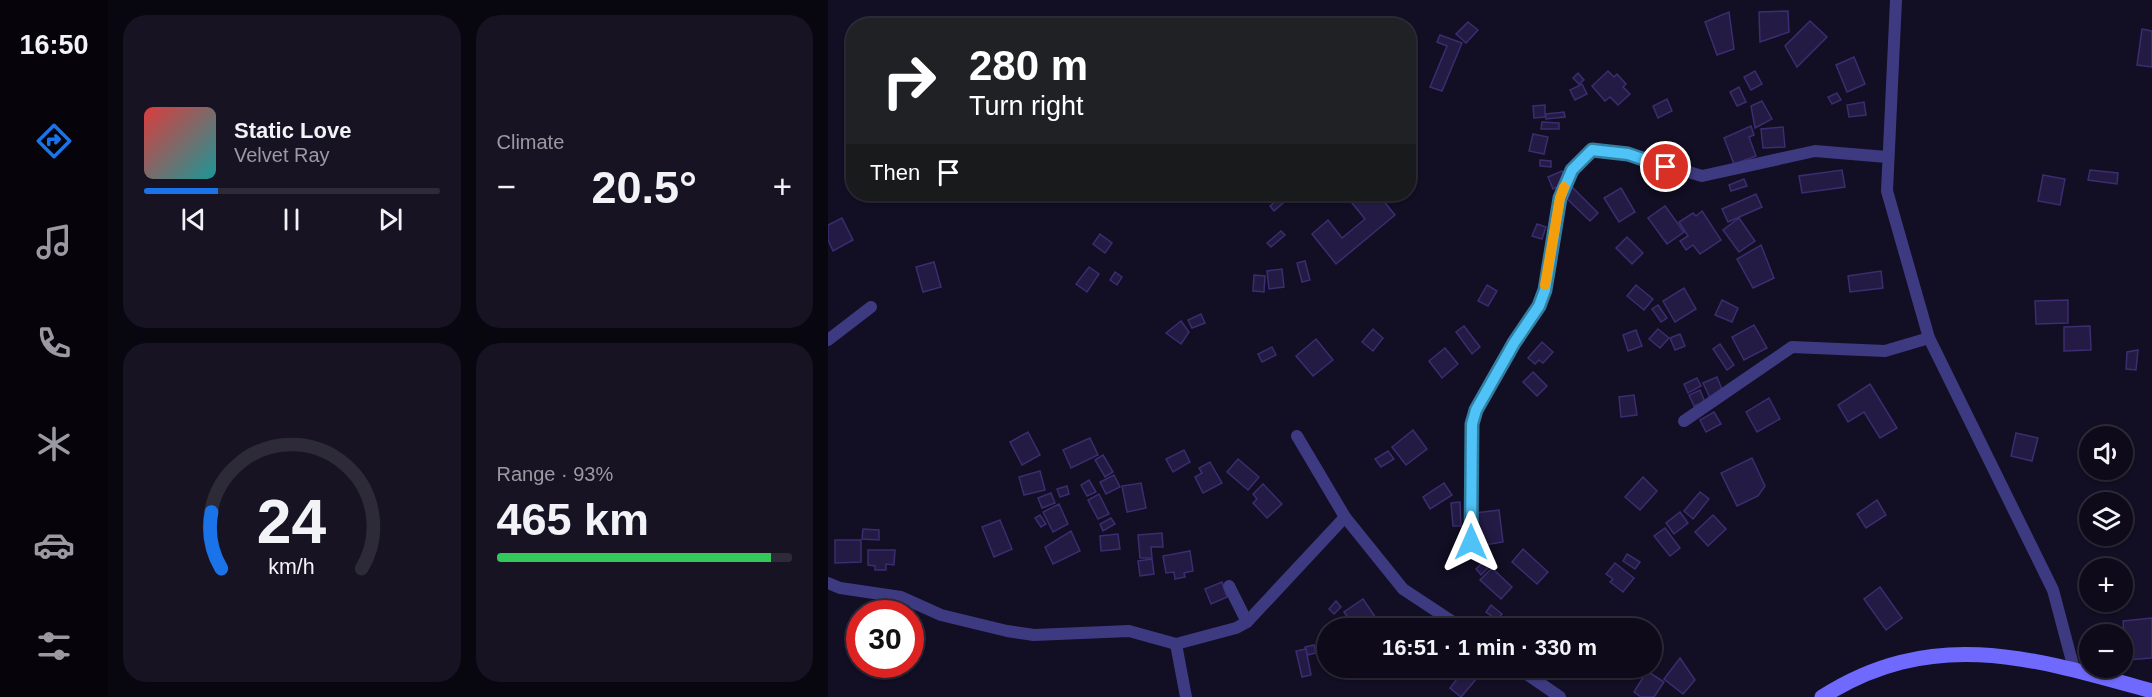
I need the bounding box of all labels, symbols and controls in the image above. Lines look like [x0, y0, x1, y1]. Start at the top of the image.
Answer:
text: 16:50 [19, 30, 89, 60]
icon: right [870, 42, 948, 120]
text: 280 m [969, 42, 1088, 89]
text: Turn right [969, 91, 1084, 121]
text: Static Love [234, 118, 351, 143]
icon: directions [33, 120, 75, 162]
text: Climate [497, 131, 564, 153]
pin [1640, 141, 1691, 192]
text: Velvet Ray [234, 144, 330, 166]
icon: arrive [1649, 150, 1682, 183]
icon: arrive [932, 156, 965, 189]
text: Then [870, 160, 920, 185]
text: 20.5° [591, 162, 697, 213]
text: − [497, 168, 516, 205]
text: + [773, 168, 792, 205]
icon: previous [177, 203, 210, 236]
icon: pause [275, 203, 308, 236]
icon: next [374, 203, 407, 236]
icon: music [33, 221, 75, 263]
icon: phone [33, 322, 75, 364]
icon: climate [33, 423, 75, 465]
map controls [2079, 426, 2133, 678]
button: sound [2079, 426, 2133, 480]
text: Range · 93% [497, 463, 613, 485]
text: 24 [257, 487, 327, 556]
button: layers [2079, 492, 2133, 546]
text: 465 km [497, 494, 649, 545]
position arrow [1439, 510, 1503, 574]
icon: car [33, 524, 75, 566]
text: km/h [269, 556, 315, 580]
button: + [2079, 558, 2133, 612]
speed limit sign: 30 [846, 600, 924, 678]
button: − [2079, 624, 2133, 678]
icon: filters [33, 625, 75, 667]
text: 16:51 · 1 min · 330 m [1382, 635, 1597, 660]

